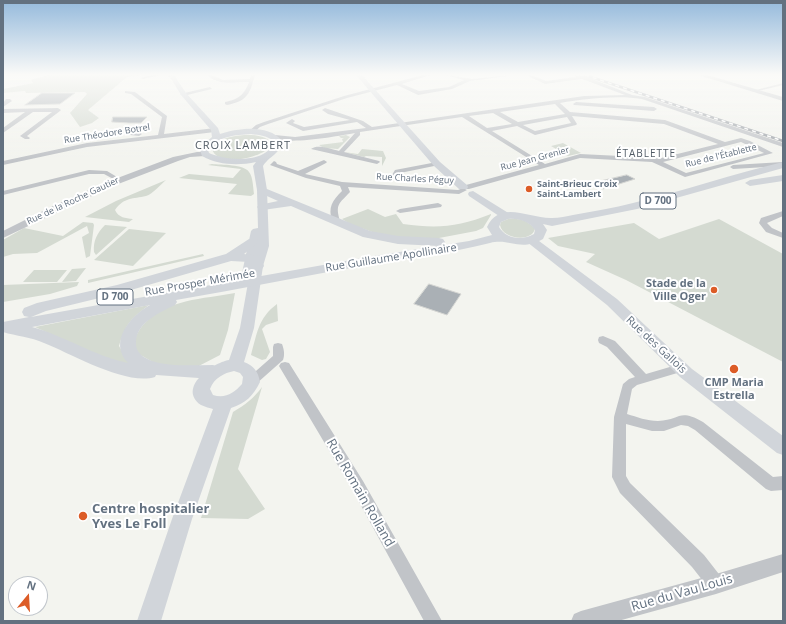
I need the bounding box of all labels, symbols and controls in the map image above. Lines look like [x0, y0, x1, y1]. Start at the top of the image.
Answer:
street label: Rue Théodore Botrel [63, 122, 151, 146]
district label: CROIX LAMBERT [195, 139, 291, 153]
street label: Rue de l'Établette [684, 142, 758, 170]
street label: Rue Jean Grenier [500, 145, 570, 173]
district label: ÉTABLETTE [616, 148, 676, 160]
street label: Rue Charles Péguy [376, 172, 454, 186]
street label: Rue de la Roche Gautier [25, 175, 121, 227]
place label: Saint-Brieuc Croix Saint-Lambert [537, 179, 617, 200]
marker: Saint-Brieuc Croix Saint-Lambert [524, 184, 534, 194]
road number: D 700 [640, 193, 676, 209]
street label: Rue Guillaume Apollinaire [324, 241, 458, 275]
street label: Rue Prosper Mérimée [144, 267, 256, 299]
place label: Stade de la Ville Oger [646, 277, 706, 303]
marker: Stade de la Ville Oger [709, 285, 719, 295]
road number: D 700 [97, 289, 133, 305]
street label: Rue des Gallois [623, 314, 689, 376]
marker: CMP Maria Estrella [728, 363, 740, 375]
place label: CMP Maria Estrella [704, 376, 764, 402]
street label: Rue Romain Rolland [323, 436, 397, 550]
place label: Centre hospitalier Yves Le Foll [92, 501, 209, 532]
marker: Centre hospitalier Yves Le Foll [77, 510, 89, 522]
street label: Rue du Vau Louis [630, 571, 734, 615]
north arrow [8, 576, 48, 616]
text: N [25, 577, 38, 594]

